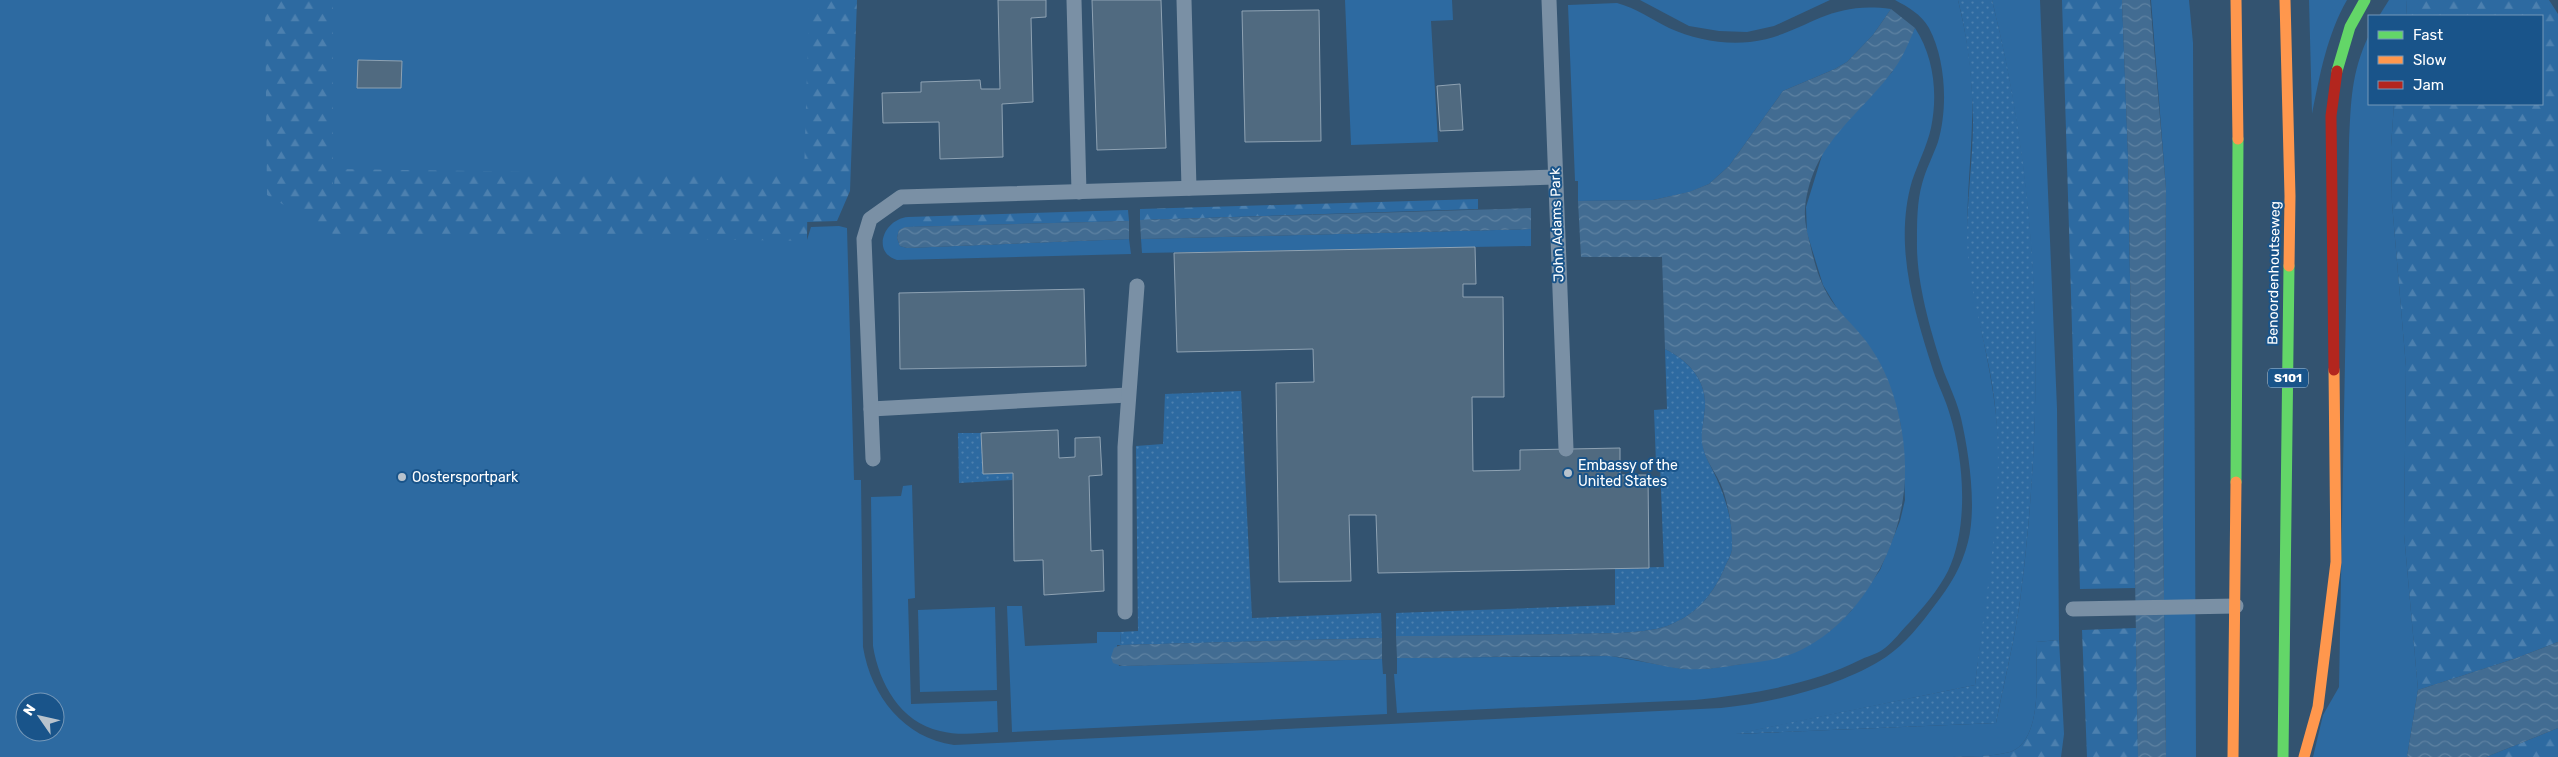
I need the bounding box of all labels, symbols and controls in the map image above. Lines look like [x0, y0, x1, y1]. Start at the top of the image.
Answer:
legend [2368, 15, 2543, 105]
text: Fast [2413, 26, 2443, 44]
text: Slow [2413, 51, 2446, 69]
text: Jam [2413, 76, 2444, 94]
street label: John Adams Park [1546, 167, 1567, 283]
street label: Benoordenhoutseweg [2264, 201, 2284, 345]
road number: S101 [2268, 368, 2308, 388]
place label: Embassy of the United States [1578, 457, 1678, 490]
marker: Embassy of the United States [1562, 467, 1574, 479]
place label: Oostersportpark [412, 469, 519, 486]
marker: Oostersportpark [396, 471, 408, 483]
north arrow [15, 692, 65, 742]
text: N [20, 701, 40, 719]

